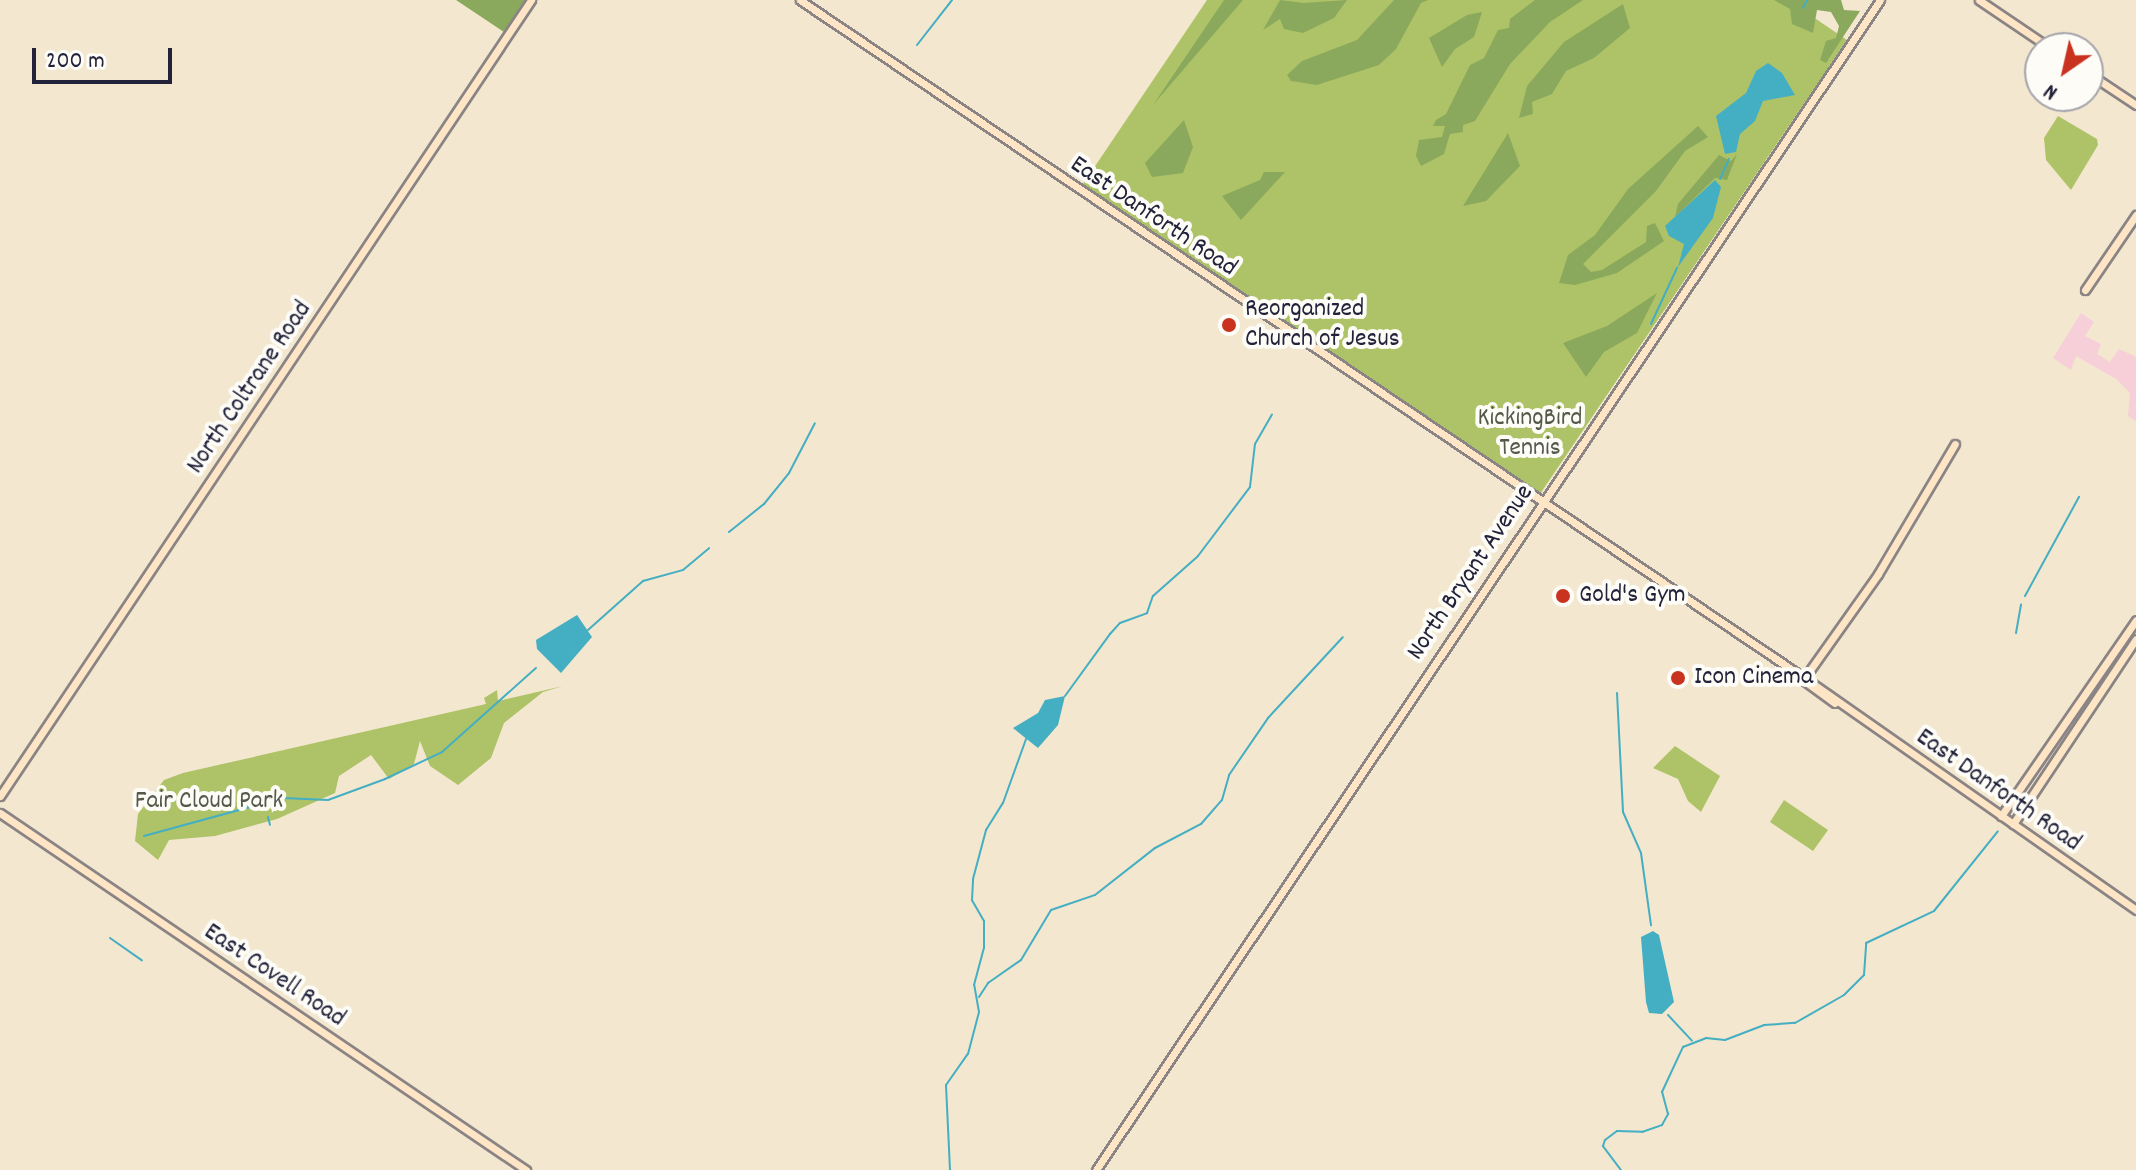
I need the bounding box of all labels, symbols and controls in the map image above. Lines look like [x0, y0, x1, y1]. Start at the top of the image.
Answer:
scale bar [36, 32, 176, 82]
north arrow [2024, 32, 2104, 112]
text: 200 m [46, 45, 105, 79]
text: N [2038, 75, 2065, 107]
street label: East Danforth Road [1064, 150, 1242, 284]
place label: Reorganized Church of Jesus [1245, 294, 1400, 356]
street label: North Coltrane Road [181, 296, 319, 480]
marker: Reorganized Church of Jesus [1220, 316, 1238, 334]
park label: KickingBird Tennis [1478, 403, 1582, 464]
street label: North Bryant Avenue [1401, 479, 1541, 667]
place label: Gold's Gym [1579, 580, 1686, 612]
marker: Gold's Gym [1554, 587, 1572, 605]
place label: Icon Cinema [1694, 662, 1813, 694]
marker: Icon Cinema [1669, 669, 1687, 687]
street label: East Danforth Road [1909, 722, 2087, 860]
park label: Fair Cloud Park [135, 786, 283, 818]
street label: East Covell Road [197, 917, 351, 1035]

